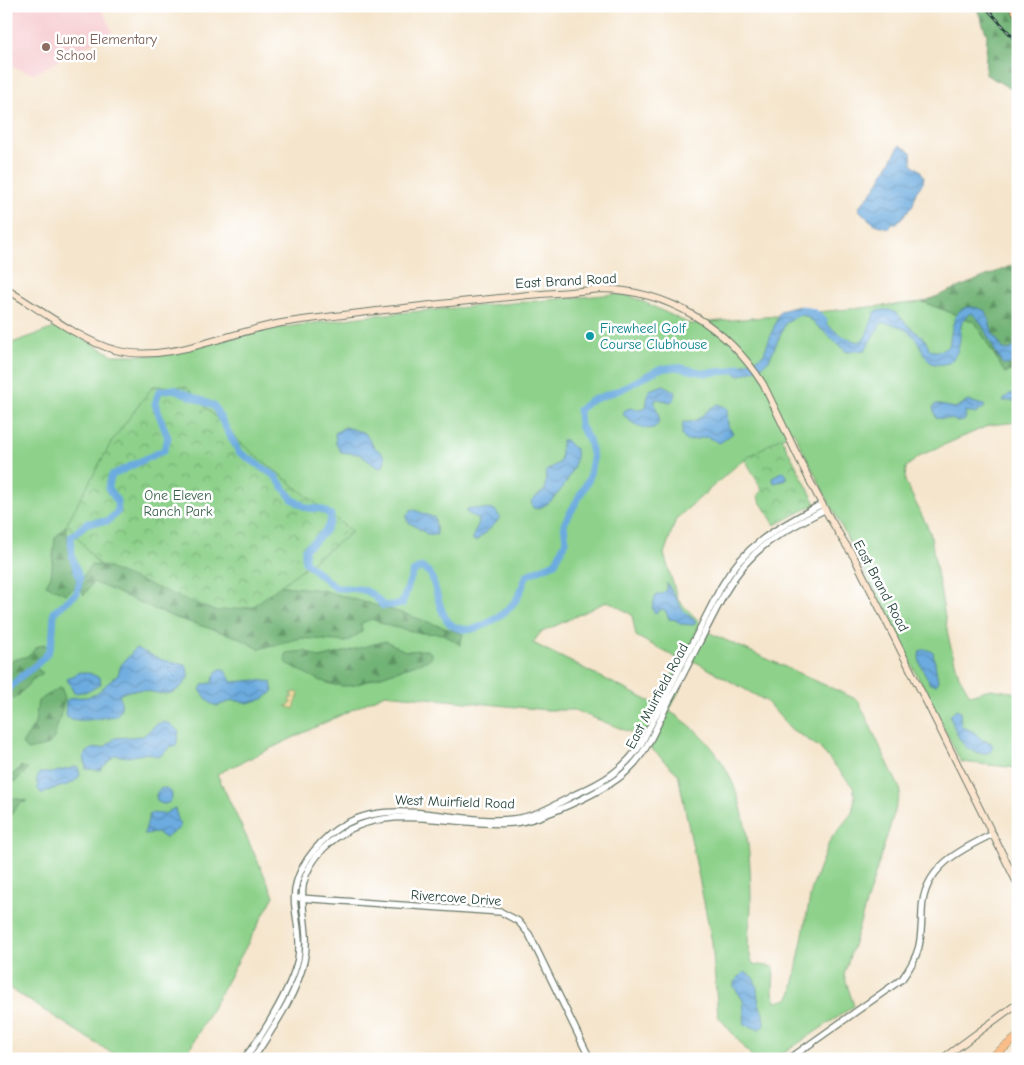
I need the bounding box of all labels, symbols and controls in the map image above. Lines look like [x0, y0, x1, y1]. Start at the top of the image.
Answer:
place label: Luna Elementary School [56, 31, 158, 64]
marker: Luna Elementary School [40, 41, 52, 53]
street label: East Brand Road [515, 270, 617, 292]
place label: Firewheel Golf Course Clubhouse [600, 320, 707, 353]
marker: Firewheel Golf Course Clubhouse [584, 330, 596, 342]
park label: One Eleven Ranch Park [144, 487, 213, 520]
street label: East Brand Road [850, 537, 912, 635]
street label: East Muirfield Road [622, 640, 692, 752]
street label: West Muirfield Road [395, 791, 515, 813]
street label: Rivercove Drive [410, 886, 502, 910]

